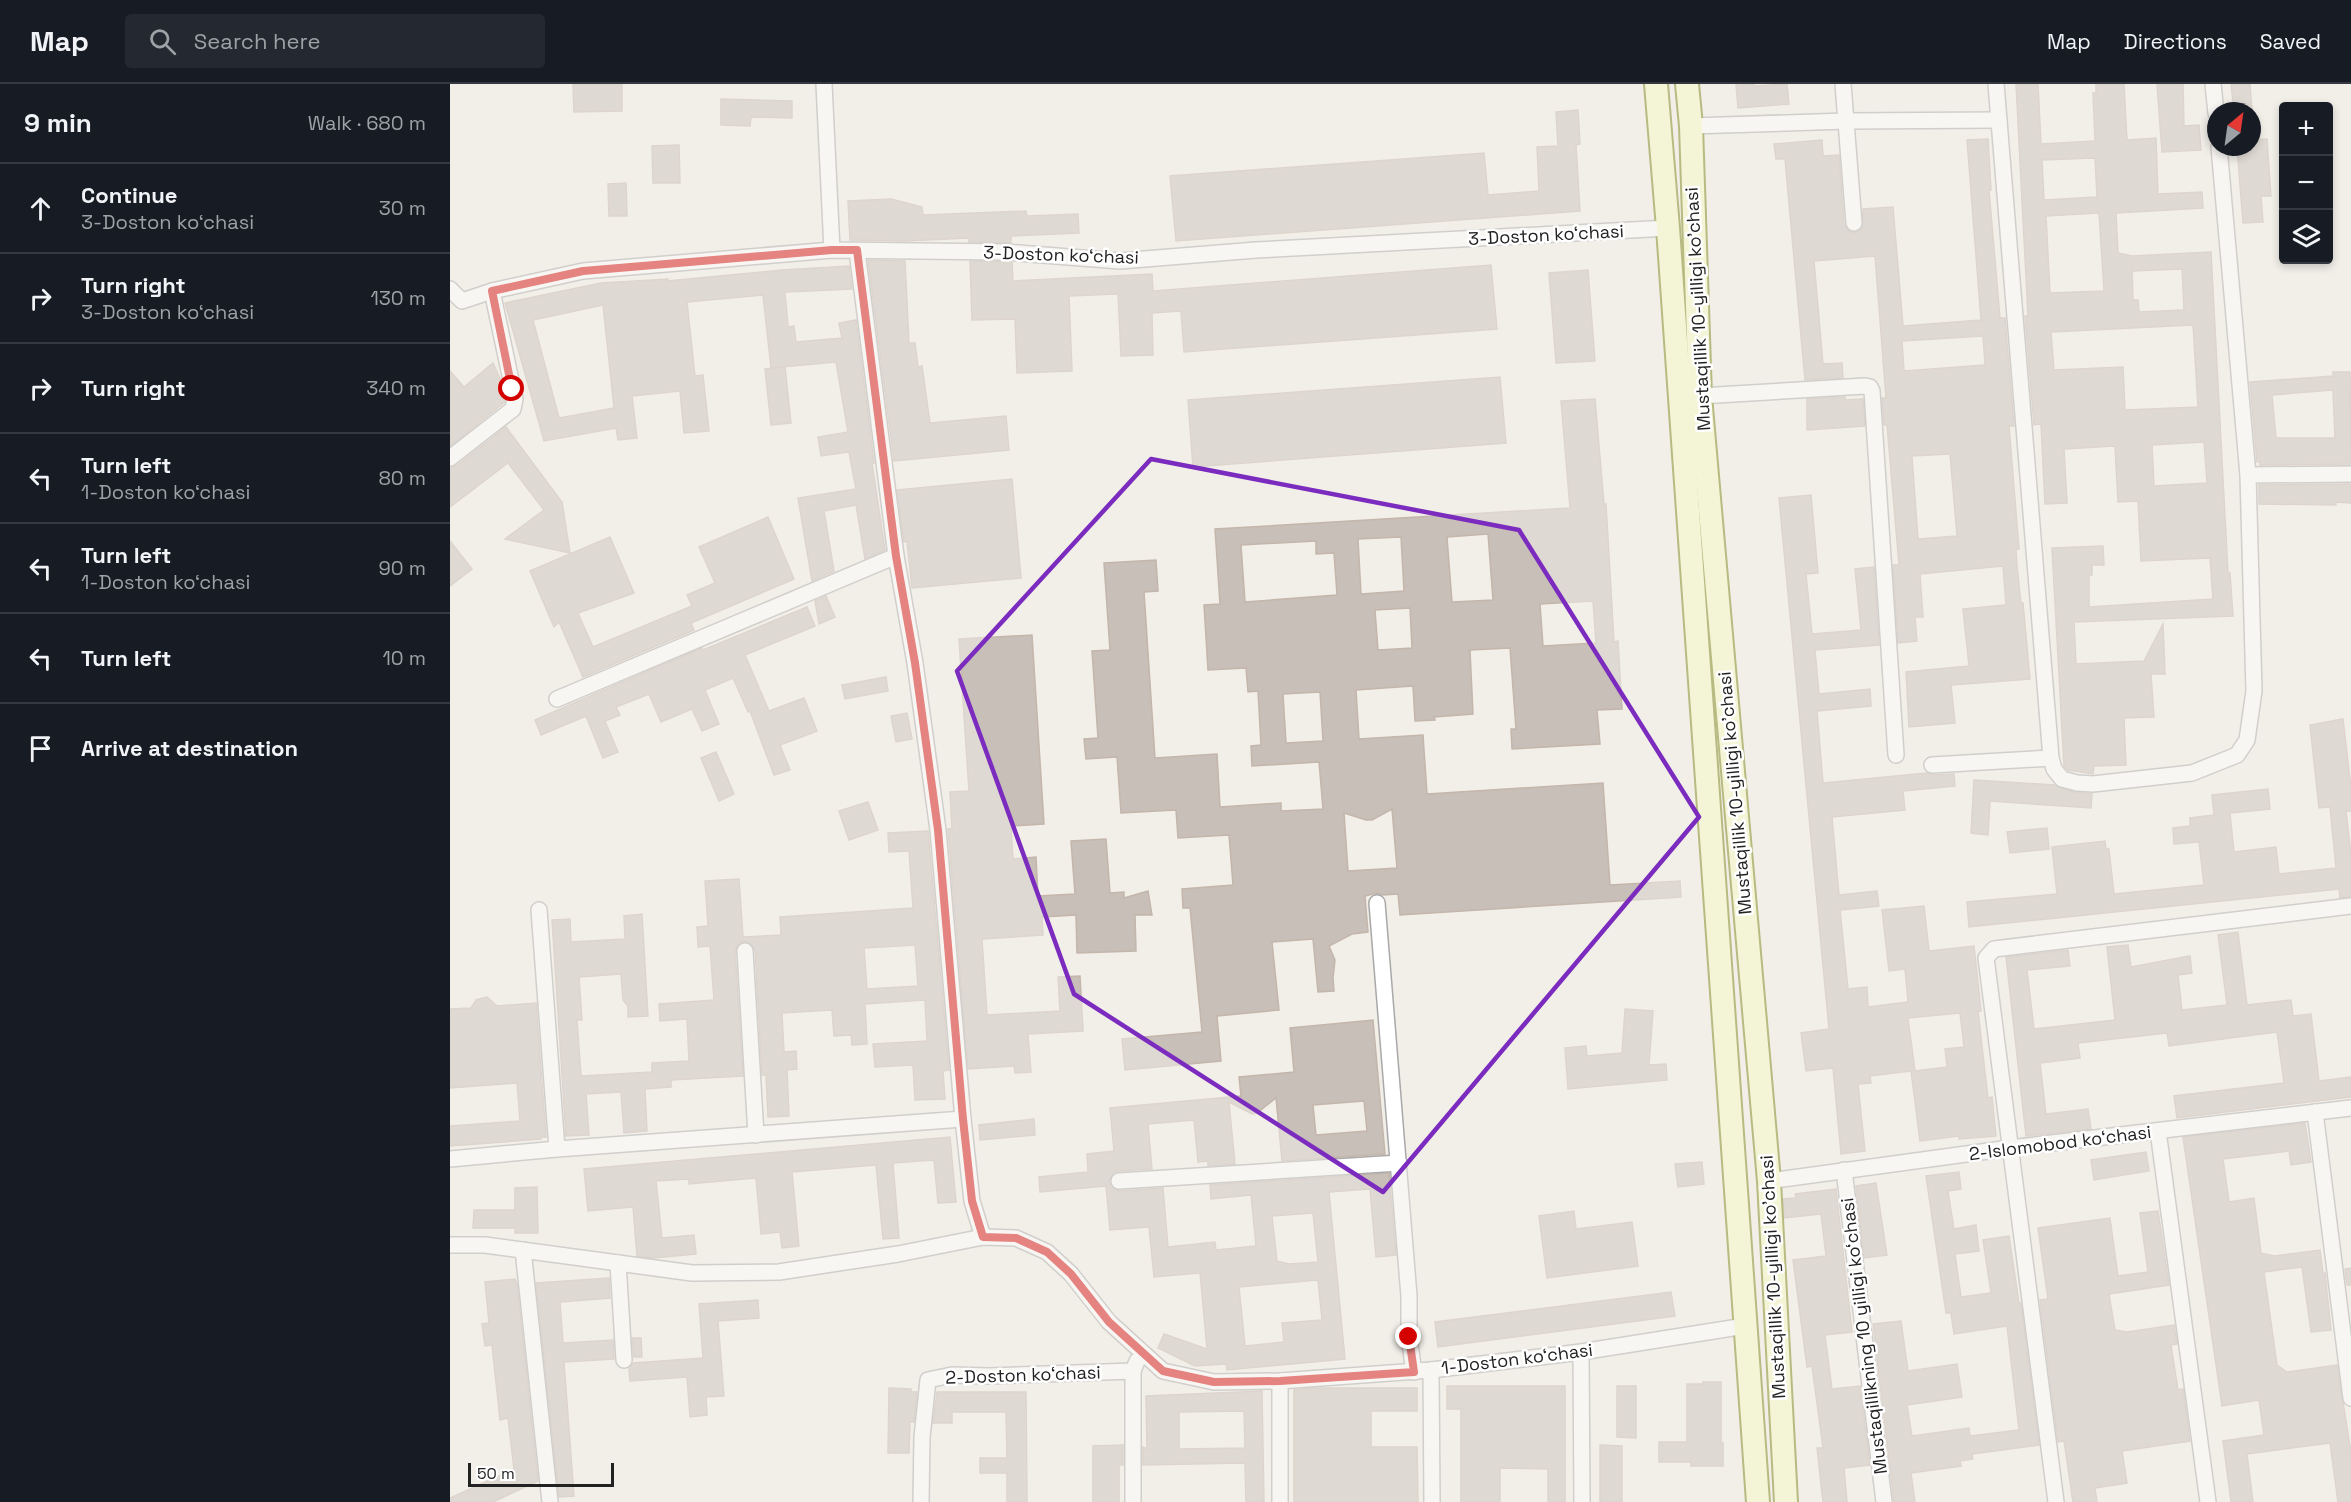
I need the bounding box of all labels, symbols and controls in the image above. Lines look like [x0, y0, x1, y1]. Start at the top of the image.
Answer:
search box [125, 14, 545, 68]
text: Map [30, 23, 89, 59]
icon: search [146, 25, 179, 58]
text: Search here [194, 27, 321, 55]
text: Map [2047, 28, 2091, 55]
text: Directions [2124, 28, 2227, 55]
text: Saved [2260, 28, 2321, 55]
north arrow [2207, 102, 2261, 156]
map controls [2279, 102, 2333, 264]
button: + [2279, 102, 2333, 156]
text: 9 min [24, 106, 92, 140]
text: Walk · 680 m [308, 110, 426, 136]
button: − [2279, 156, 2333, 210]
text: Continue [81, 181, 177, 209]
street label: Mustaqillik 10-yilligi ko'chasi [1680, 187, 1715, 431]
icon: ahead [24, 192, 57, 225]
text: 30 m [379, 195, 426, 221]
text: 3-Doston koʻchasi [81, 209, 254, 235]
button: layers [2279, 210, 2333, 264]
street label: 3-Doston koʻchasi [1468, 219, 1624, 250]
street label: 3-Doston koʻchasi [983, 240, 1139, 269]
text: Turn right [81, 271, 186, 299]
icon: right [24, 282, 57, 315]
text: 130 m [370, 285, 426, 311]
text: 3-Doston koʻchasi [81, 299, 254, 325]
icon: right [24, 372, 57, 405]
text: Turn right [81, 374, 186, 402]
text: 340 m [366, 375, 426, 401]
route start [498, 375, 524, 401]
text: Turn left [81, 451, 171, 479]
icon: left [24, 462, 57, 495]
text: 80 m [378, 465, 426, 491]
text: 1-Doston koʻchasi [81, 479, 250, 505]
text: Turn left [81, 541, 171, 569]
icon: left [24, 552, 57, 585]
text: 90 m [379, 555, 426, 581]
text: 1-Doston koʻchasi [81, 569, 250, 595]
icon: left [24, 642, 57, 675]
text: Turn left [81, 644, 171, 672]
text: 10 m [382, 645, 426, 671]
street label: Mustaqillik 10-yilligi ko'chasi [1712, 671, 1757, 916]
icon: arrive [24, 732, 57, 765]
text: Arrive at destination [81, 734, 298, 762]
street label: 2-Islomobod koʻchasi [1967, 1120, 2152, 1165]
street label: Mustaqillik 10-yilligi ko'chasi [1755, 1155, 1790, 1399]
street label: Mustaqillikning 10 yilligi koʻchasi [1835, 1197, 1892, 1476]
route end [1395, 1323, 1421, 1349]
street label: 1-Doston koʻchasi [1440, 1338, 1594, 1379]
street label: 2-Doston koʻchasi [945, 1360, 1101, 1389]
scale bar [468, 1460, 614, 1488]
text: 50 m [477, 1463, 515, 1484]

